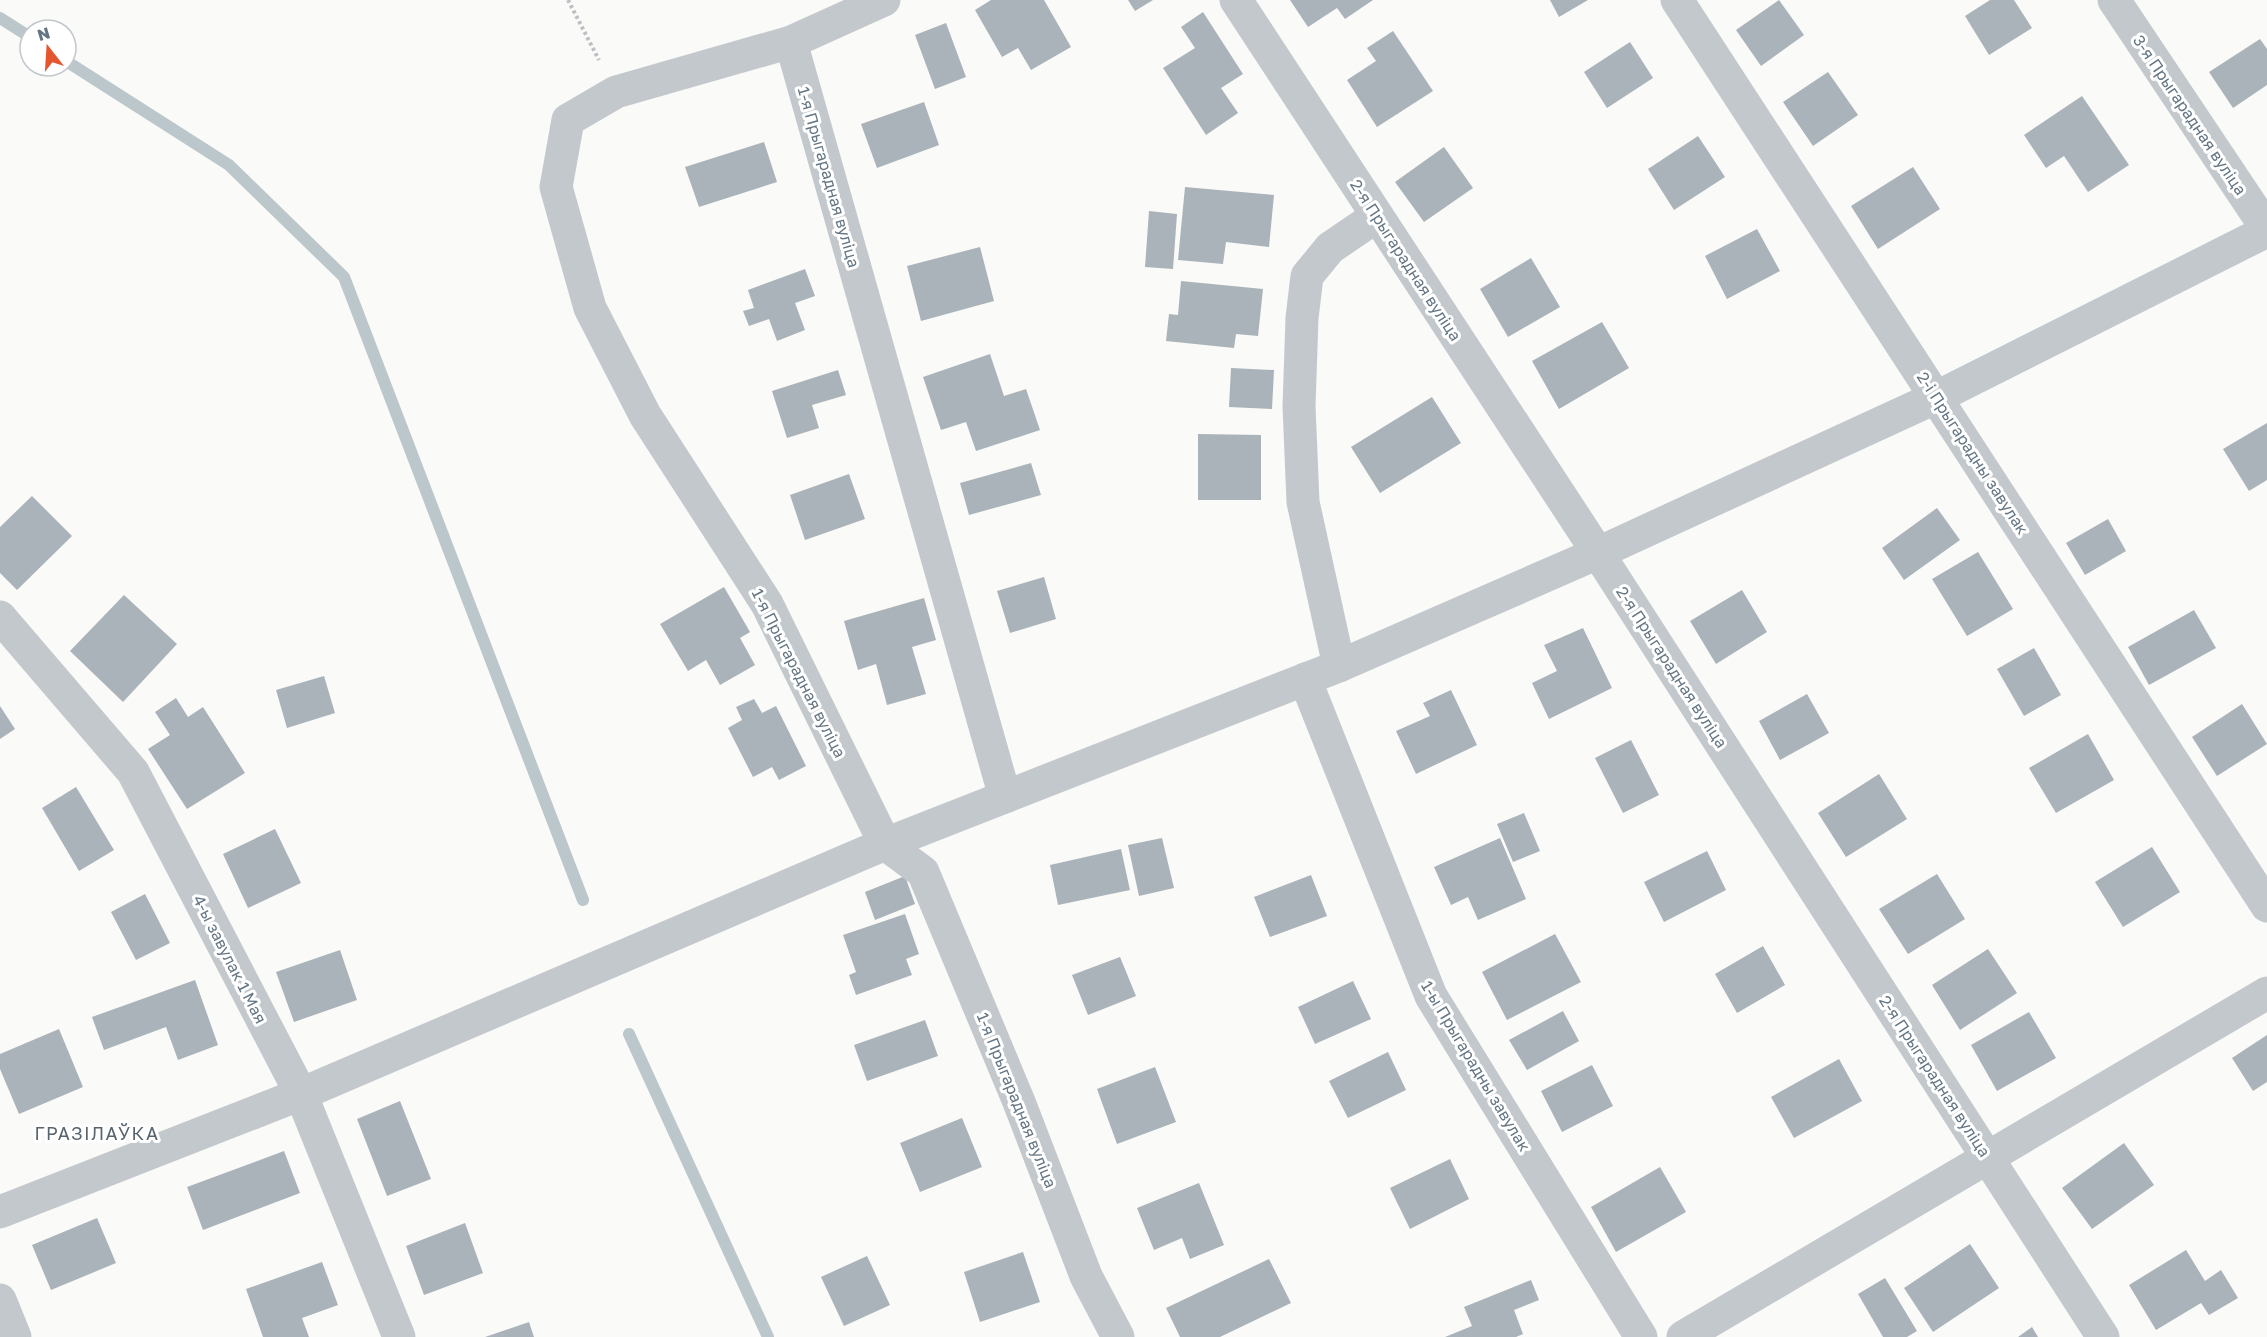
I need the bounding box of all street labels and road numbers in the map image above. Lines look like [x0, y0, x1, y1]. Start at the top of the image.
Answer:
street label: 3-я Прыгарадная вуліца [2129, 31, 2251, 199]
street label: 1-я Прыгарадная вуліца [794, 84, 864, 270]
street label: 2-я Прыгарадная вуліца [1346, 175, 1466, 345]
street label: 2-і Прыгарадны завулак [1913, 368, 2033, 538]
street label: 2-я Прыгарадная вуліца [1612, 582, 1732, 752]
street label: 1-я Прыгарадная вуліца [748, 585, 850, 761]
street label: 4-ы завулак 1 Мая [189, 891, 271, 1027]
street label: 1-ы Прыгарадны завулак [1417, 977, 1535, 1155]
street label: 2-я Прыгарадная вуліца [1875, 991, 1995, 1161]
street label: 1-я Прыгарадная вуліца [973, 1009, 1061, 1191]

